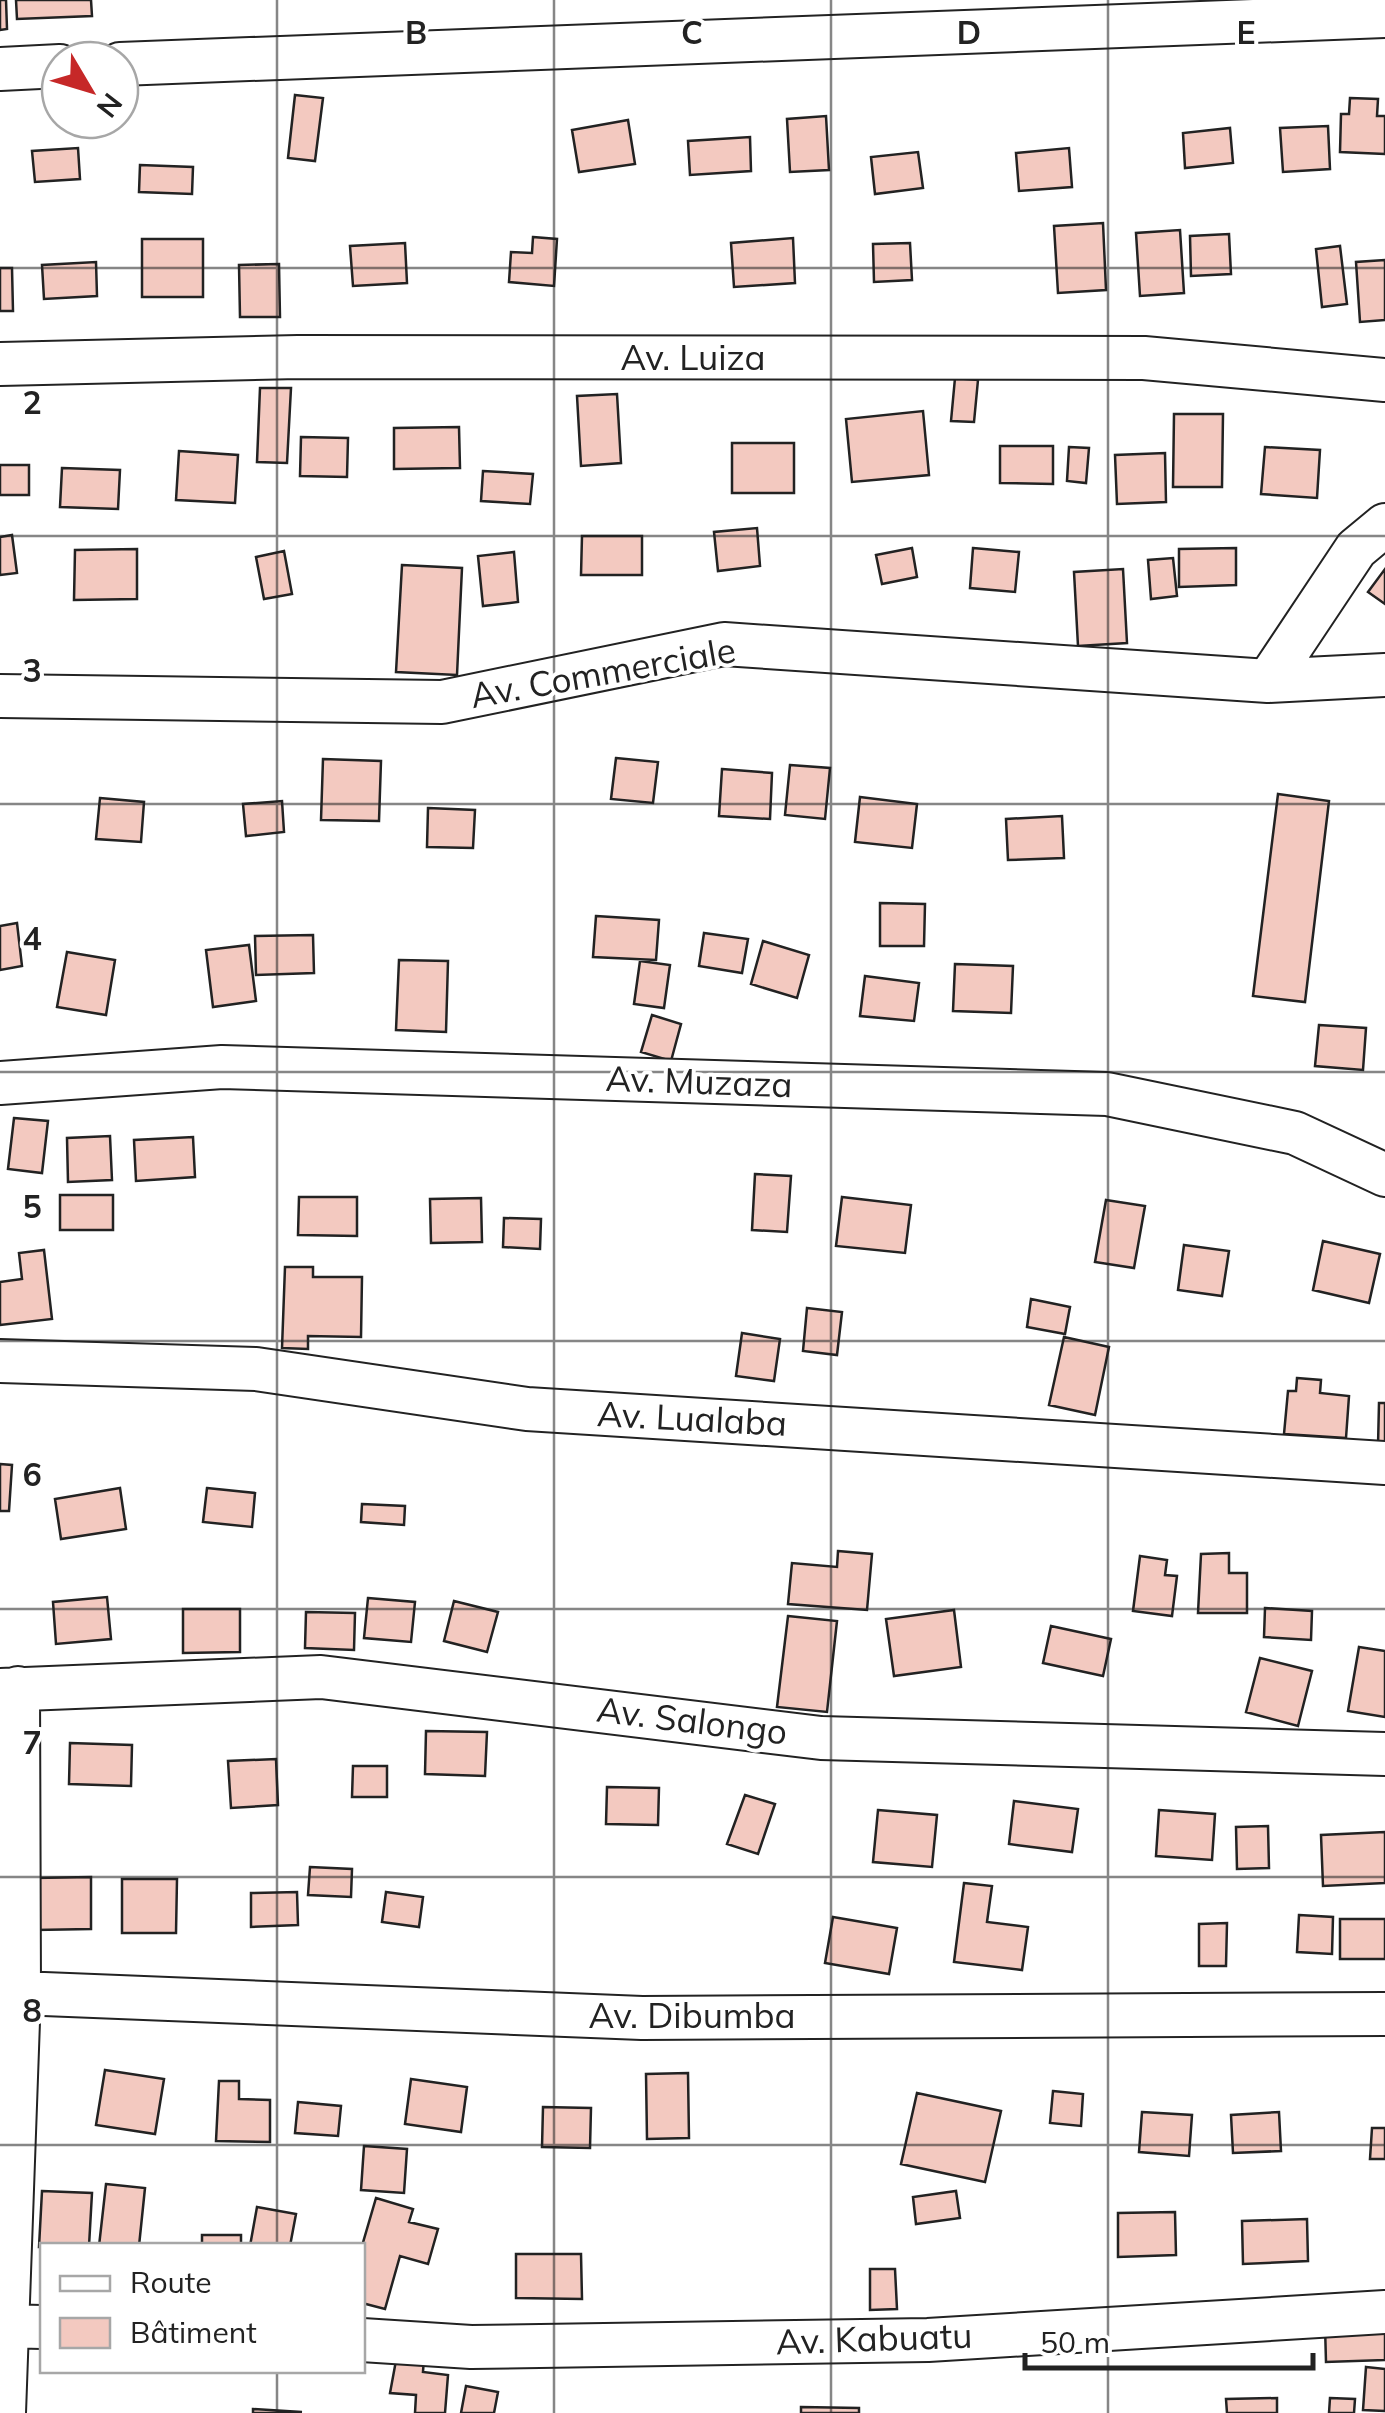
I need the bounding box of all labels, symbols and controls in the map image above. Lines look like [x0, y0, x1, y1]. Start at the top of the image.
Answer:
text: B [405, 12, 427, 52]
text: C [681, 12, 703, 52]
text: D [957, 12, 981, 52]
text: E [1236, 12, 1256, 52]
north arrow [40, 40, 140, 140]
text: N [90, 87, 130, 125]
street label: Av. Luiza [620, 335, 766, 379]
text: 2 [22, 382, 42, 422]
street label: Av. Commerciale [467, 627, 739, 717]
text: 3 [22, 650, 42, 690]
text: 4 [22, 918, 42, 958]
street label: Av. Muzaza [605, 1056, 793, 1106]
text: 5 [22, 1186, 42, 1226]
street label: Av. Lualaba [596, 1391, 788, 1445]
text: 6 [22, 1454, 42, 1494]
street label: Av. Salongo [594, 1687, 790, 1754]
text: 7 [22, 1722, 42, 1762]
text: 8 [22, 1990, 42, 2030]
street label: Av. Dibumba [588, 1993, 796, 2037]
legend [40, 2243, 365, 2373]
text: Route [130, 2263, 212, 2301]
scale bar [1025, 2308, 1312, 2370]
text: Bâtiment [130, 2313, 257, 2351]
street label: Av. Kabuatu [775, 2313, 973, 2363]
text: 50 m [1040, 2323, 1110, 2361]

